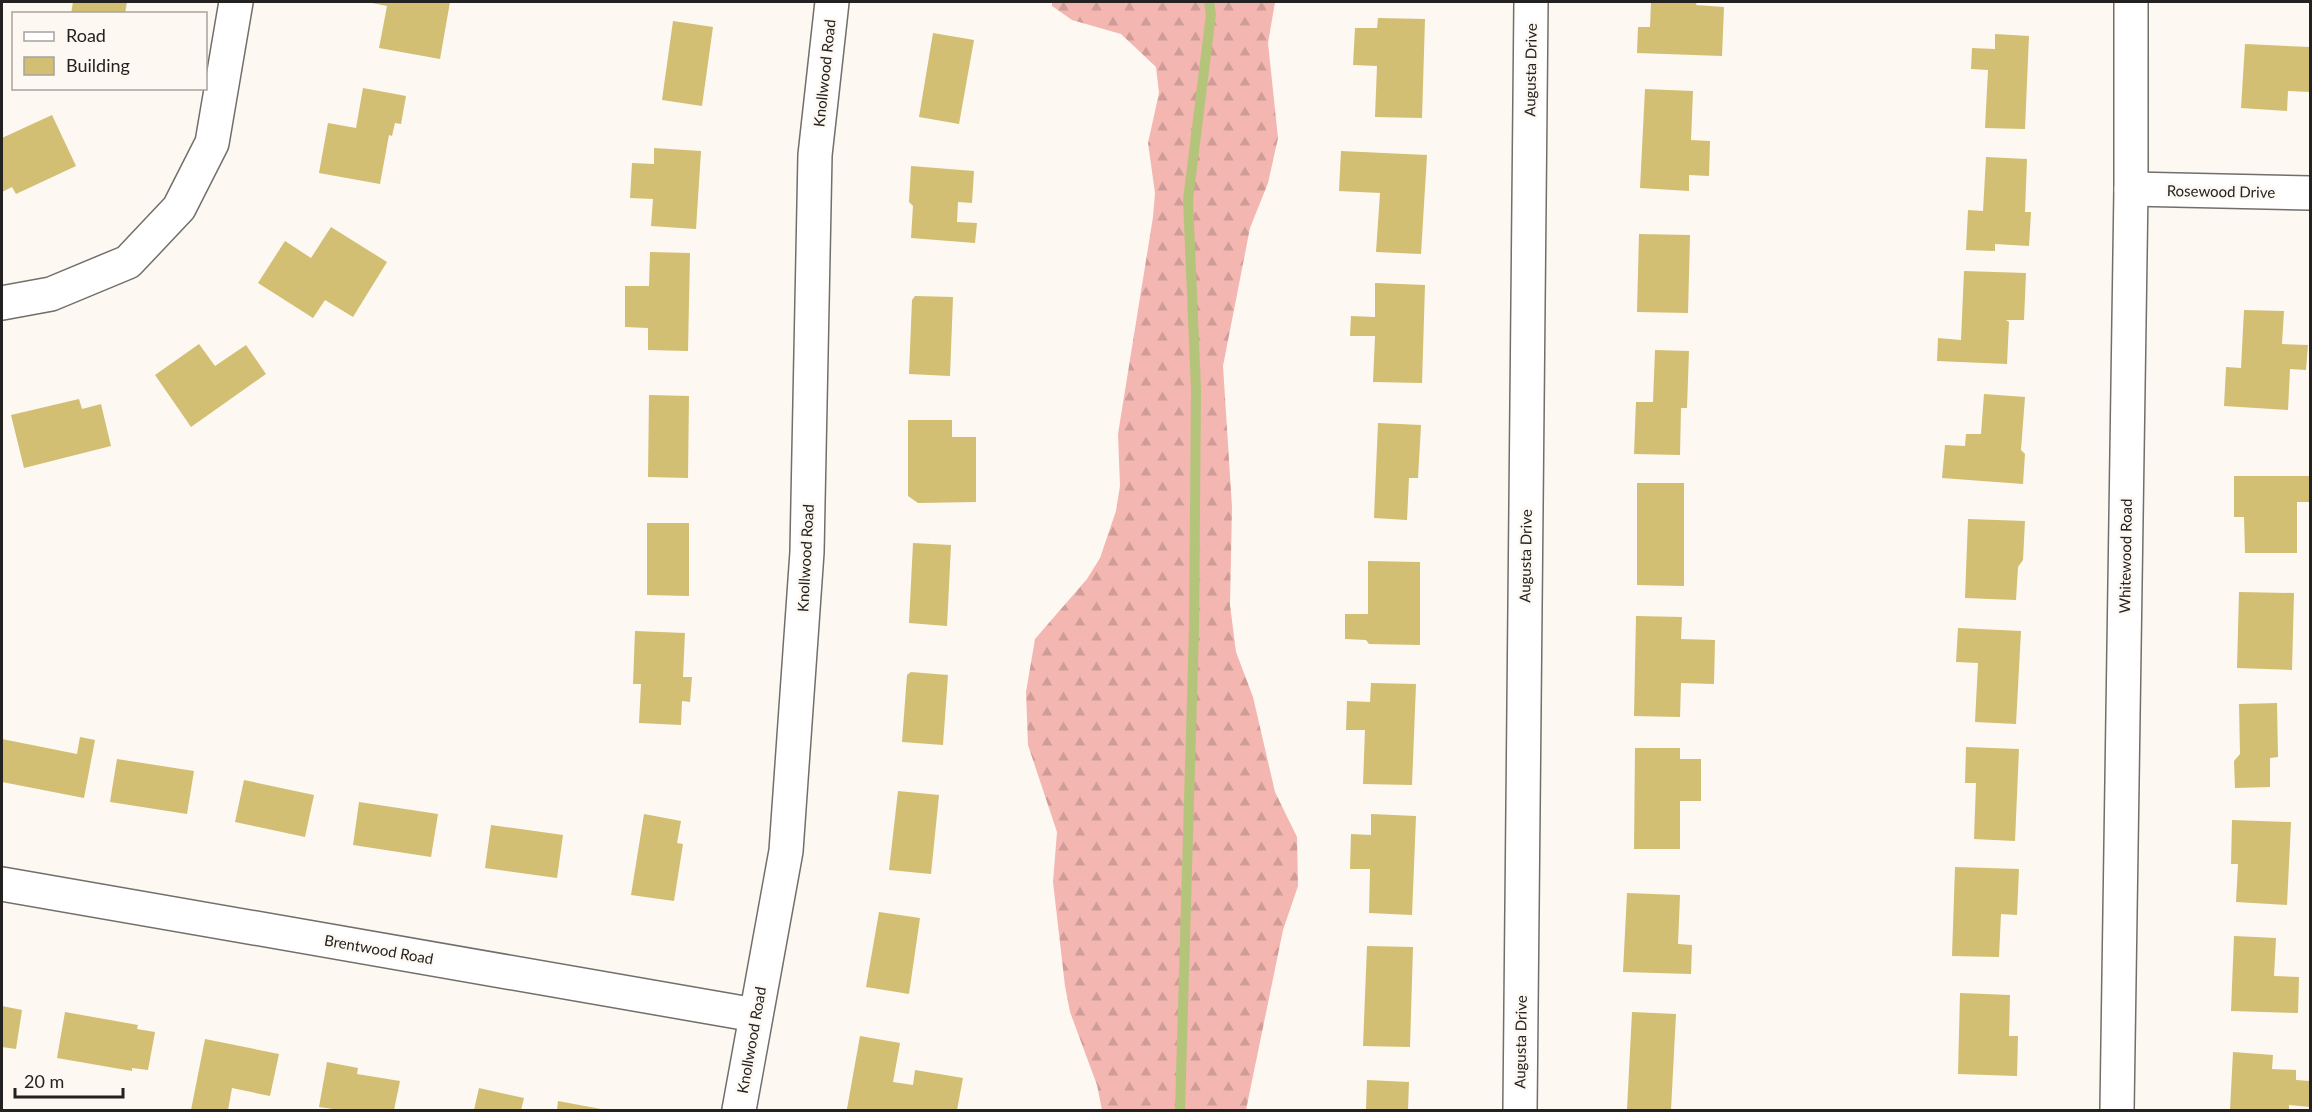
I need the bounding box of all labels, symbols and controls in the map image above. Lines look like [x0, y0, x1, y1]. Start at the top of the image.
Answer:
legend [12, 12, 207, 90]
street label: Knollwood Road [809, 18, 839, 128]
street label: Augusta Drive [1520, 23, 1540, 117]
text: Road [66, 24, 106, 46]
text: Building [66, 54, 130, 76]
street label: Rosewood Drive [2167, 181, 2275, 201]
street label: Whitewood Road [2115, 498, 2135, 614]
street label: Knollwood Road [793, 504, 817, 612]
street label: Augusta Drive [1515, 509, 1535, 603]
street label: Brentwood Road [323, 931, 435, 967]
street label: Knollwood Road [733, 985, 769, 1095]
street label: Augusta Drive [1510, 995, 1530, 1089]
scale bar [15, 1061, 123, 1099]
text: 20 m [24, 1070, 64, 1092]

